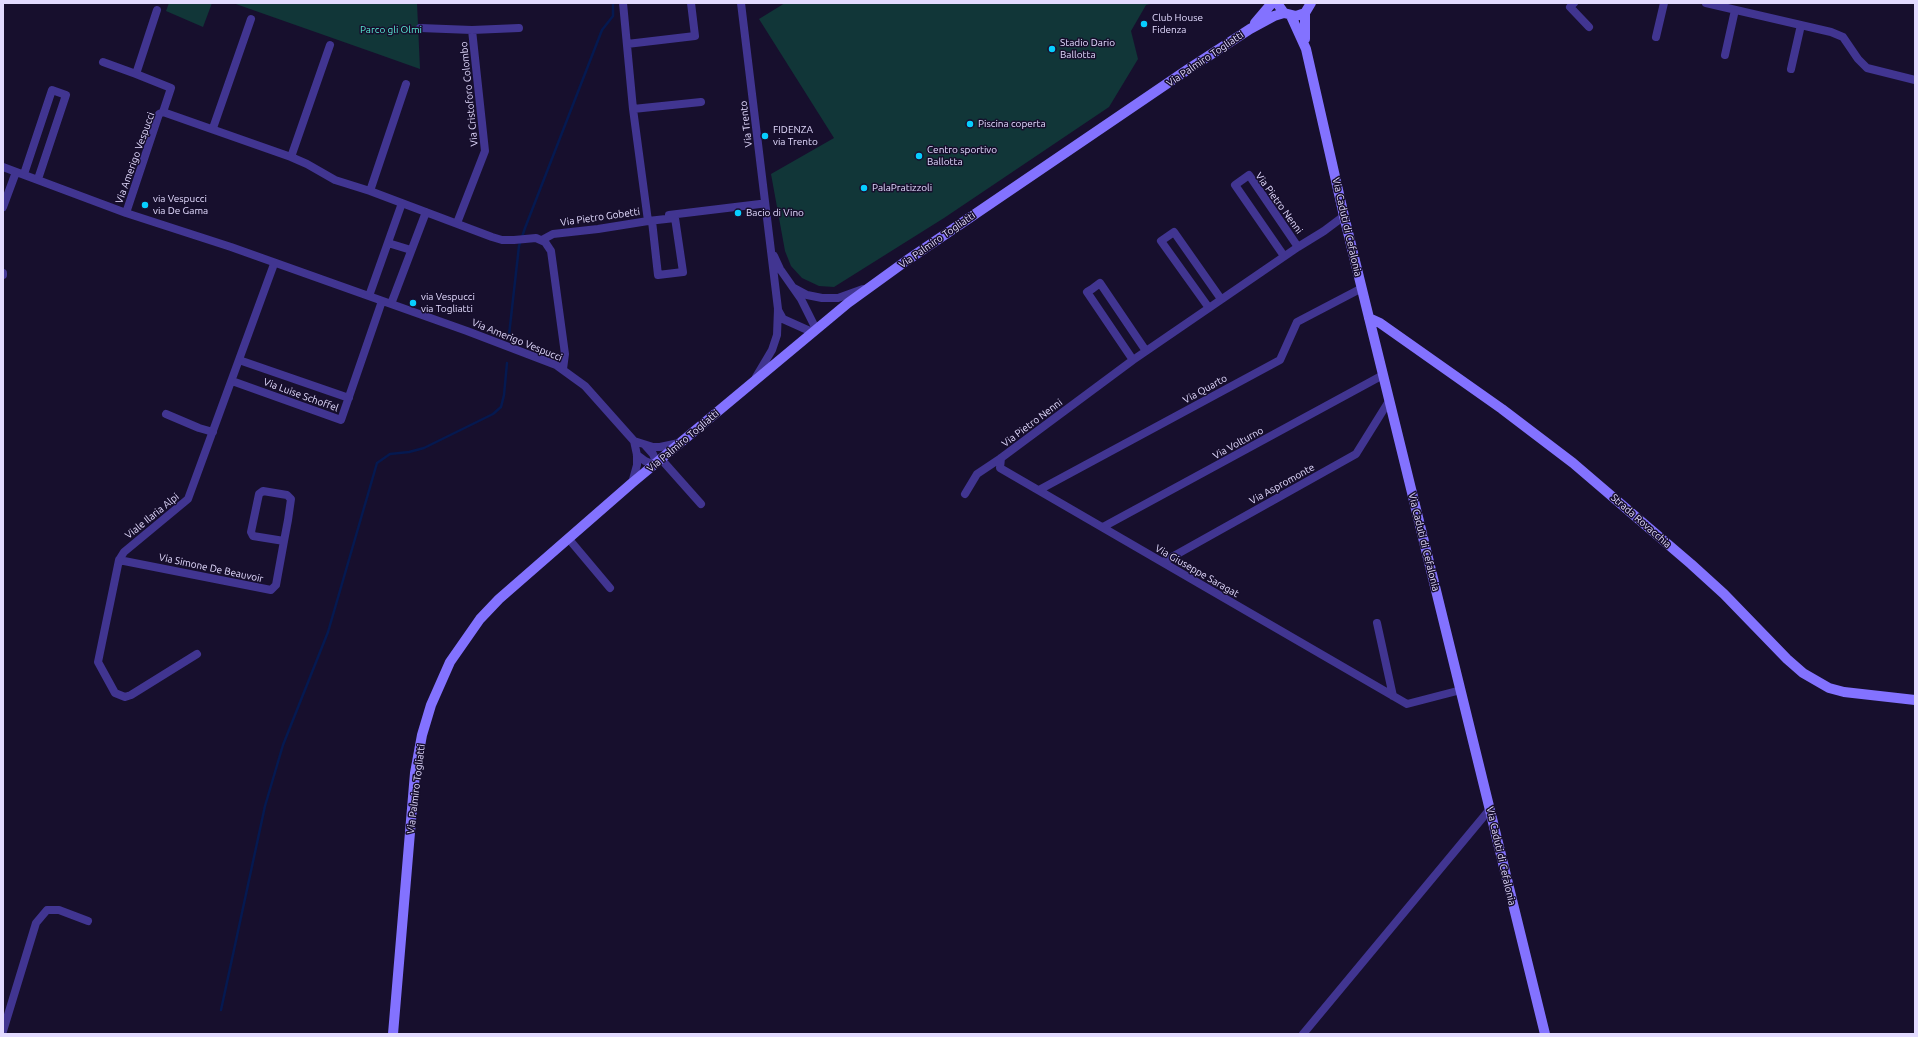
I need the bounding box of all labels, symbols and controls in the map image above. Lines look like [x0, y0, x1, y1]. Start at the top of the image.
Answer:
place label: Club House Fidenza [1152, 12, 1203, 36]
marker: Club House Fidenza [1139, 19, 1149, 29]
park label: Parco gli Olmi [360, 24, 422, 36]
street label: Via Palmiro Togliatti [1164, 29, 1246, 89]
place label: Stadio Dario Ballotta [1060, 37, 1115, 60]
street label: Via Cristoforo Colombo [458, 41, 480, 147]
marker: Stadio Dario Ballotta [1047, 44, 1057, 54]
street label: Via Trento [737, 100, 755, 148]
street label: Via Amerigo Vespucci [113, 111, 157, 205]
place label: Piscina coperta [978, 118, 1046, 130]
marker: Piscina coperta [965, 119, 975, 129]
place label: FIDENZA via Trento [773, 124, 818, 148]
marker: FIDENZA via Trento [760, 131, 770, 141]
place label: Centro sportivo Ballotta [927, 144, 997, 168]
marker: Centro sportivo Ballotta [914, 151, 924, 161]
street label: Via Pietro Nenni [1253, 170, 1305, 236]
street label: Via Caduti di Cefalonia [1330, 176, 1364, 278]
place label: PalaPratizzoli [872, 182, 932, 194]
marker: PalaPratizzoli [859, 183, 869, 193]
place label: via Vespucci via De Gama [153, 193, 208, 216]
marker: via Vespucci via De Gama [140, 200, 150, 210]
street label: Via Pietro Gobetti [559, 205, 641, 229]
place label: Bacio di Vino [746, 207, 804, 219]
marker: Bacio di Vino [733, 208, 743, 218]
street label: Via Palmiro Togliatti [897, 209, 977, 271]
place label: via Vespucci via Togliatti [421, 291, 475, 314]
marker: via Vespucci via Togliatti [408, 298, 418, 308]
street label: Via Amerigo Vespucci [470, 316, 564, 364]
street label: Via Quarto [1181, 372, 1229, 406]
street label: Via Luise Schoffel [262, 376, 340, 414]
street label: Via Pietro Nenni [999, 396, 1065, 450]
street label: Via Palmiro Togliatti [645, 407, 721, 475]
street label: Via Volturno [1211, 424, 1265, 462]
street label: Via Aspromonte [1247, 461, 1317, 507]
street label: Viale Ilaria Alpi [123, 491, 181, 541]
street label: Via Caduti di Cefalonia [1406, 492, 1442, 592]
street label: Strada Rovacchia [1608, 492, 1674, 550]
street label: Via Giuseppe Saragat [1153, 542, 1241, 600]
street label: Via Simone De Beauvoir [158, 551, 264, 585]
street label: Via Palmiro Togliatti [405, 743, 427, 835]
street label: Via Caduti di Cefalonia [1484, 805, 1518, 907]

